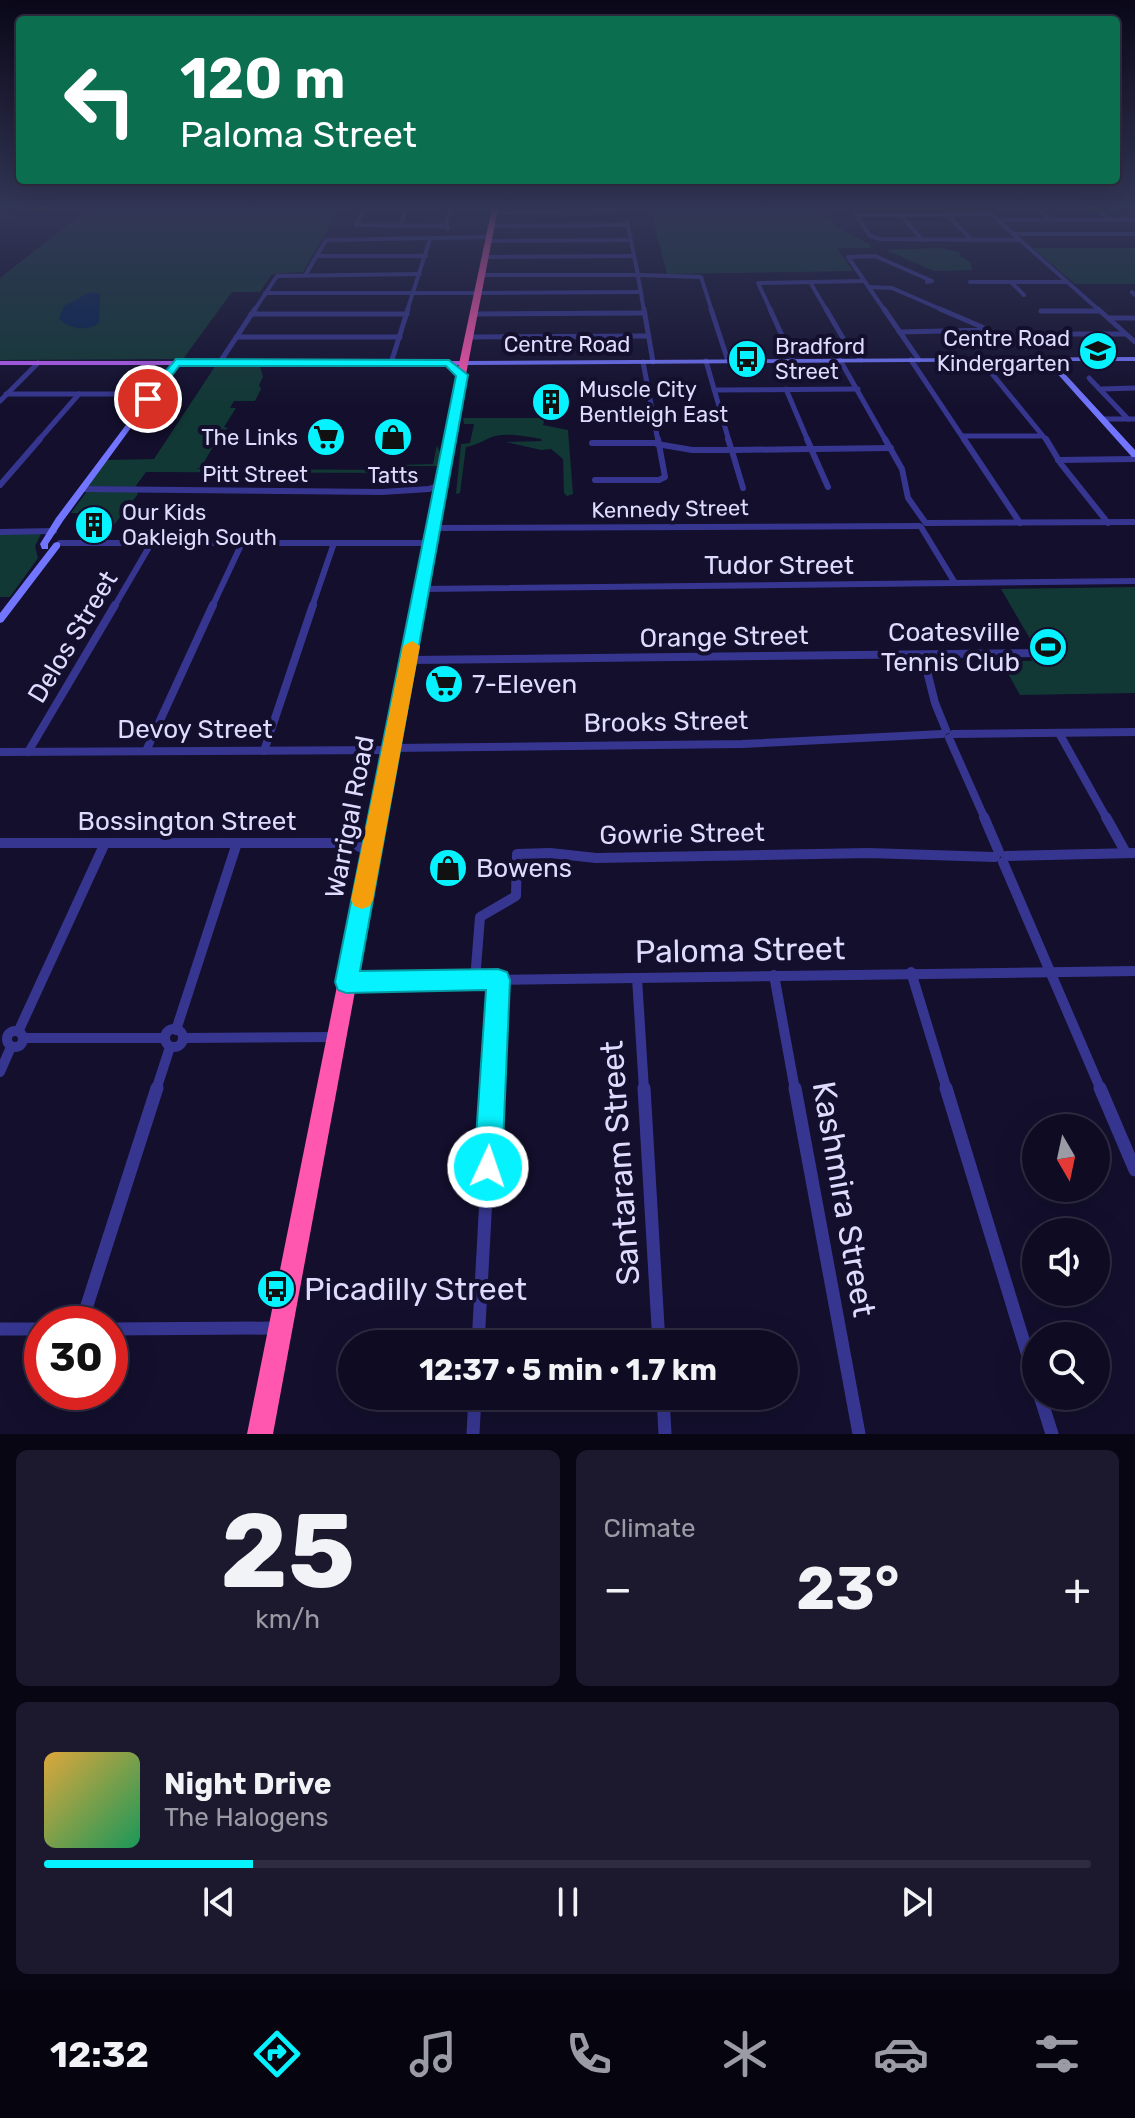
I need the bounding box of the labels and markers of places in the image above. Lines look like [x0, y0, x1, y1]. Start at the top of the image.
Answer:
place label: Centre Road Kindergarten [937, 325, 1070, 377]
school or university icon: Centre Road Kindergarten [1077, 330, 1119, 372]
place label: Bradford Street [775, 333, 865, 385]
bus stop icon: Bradford Street [726, 338, 768, 380]
pin [114, 365, 182, 433]
place label: Muscle City Bentleigh East [579, 376, 728, 428]
building icon: Muscle City Bentleigh East [530, 381, 572, 423]
supermarket icon: The Links [305, 416, 347, 458]
shop icon: Tatts [372, 416, 414, 458]
place label: The Links [201, 424, 298, 451]
place label: Tatts [367, 462, 419, 489]
place label: Our Kids Oakleigh South [122, 499, 277, 551]
building icon: Our Kids Oakleigh South [73, 504, 115, 546]
place label: Coatesville Tennis Club [881, 617, 1020, 678]
sports icon: Coatesville Tennis Club [1027, 626, 1069, 668]
supermarket icon: 7-Eleven [423, 663, 465, 705]
place label: 7-Eleven [472, 669, 577, 700]
shop icon: Bowens [427, 847, 469, 889]
place label: Bowens [476, 853, 572, 884]
bus stop icon: Picadilly Street [255, 1268, 297, 1310]
place label: Picadilly Street [304, 1270, 527, 1308]

